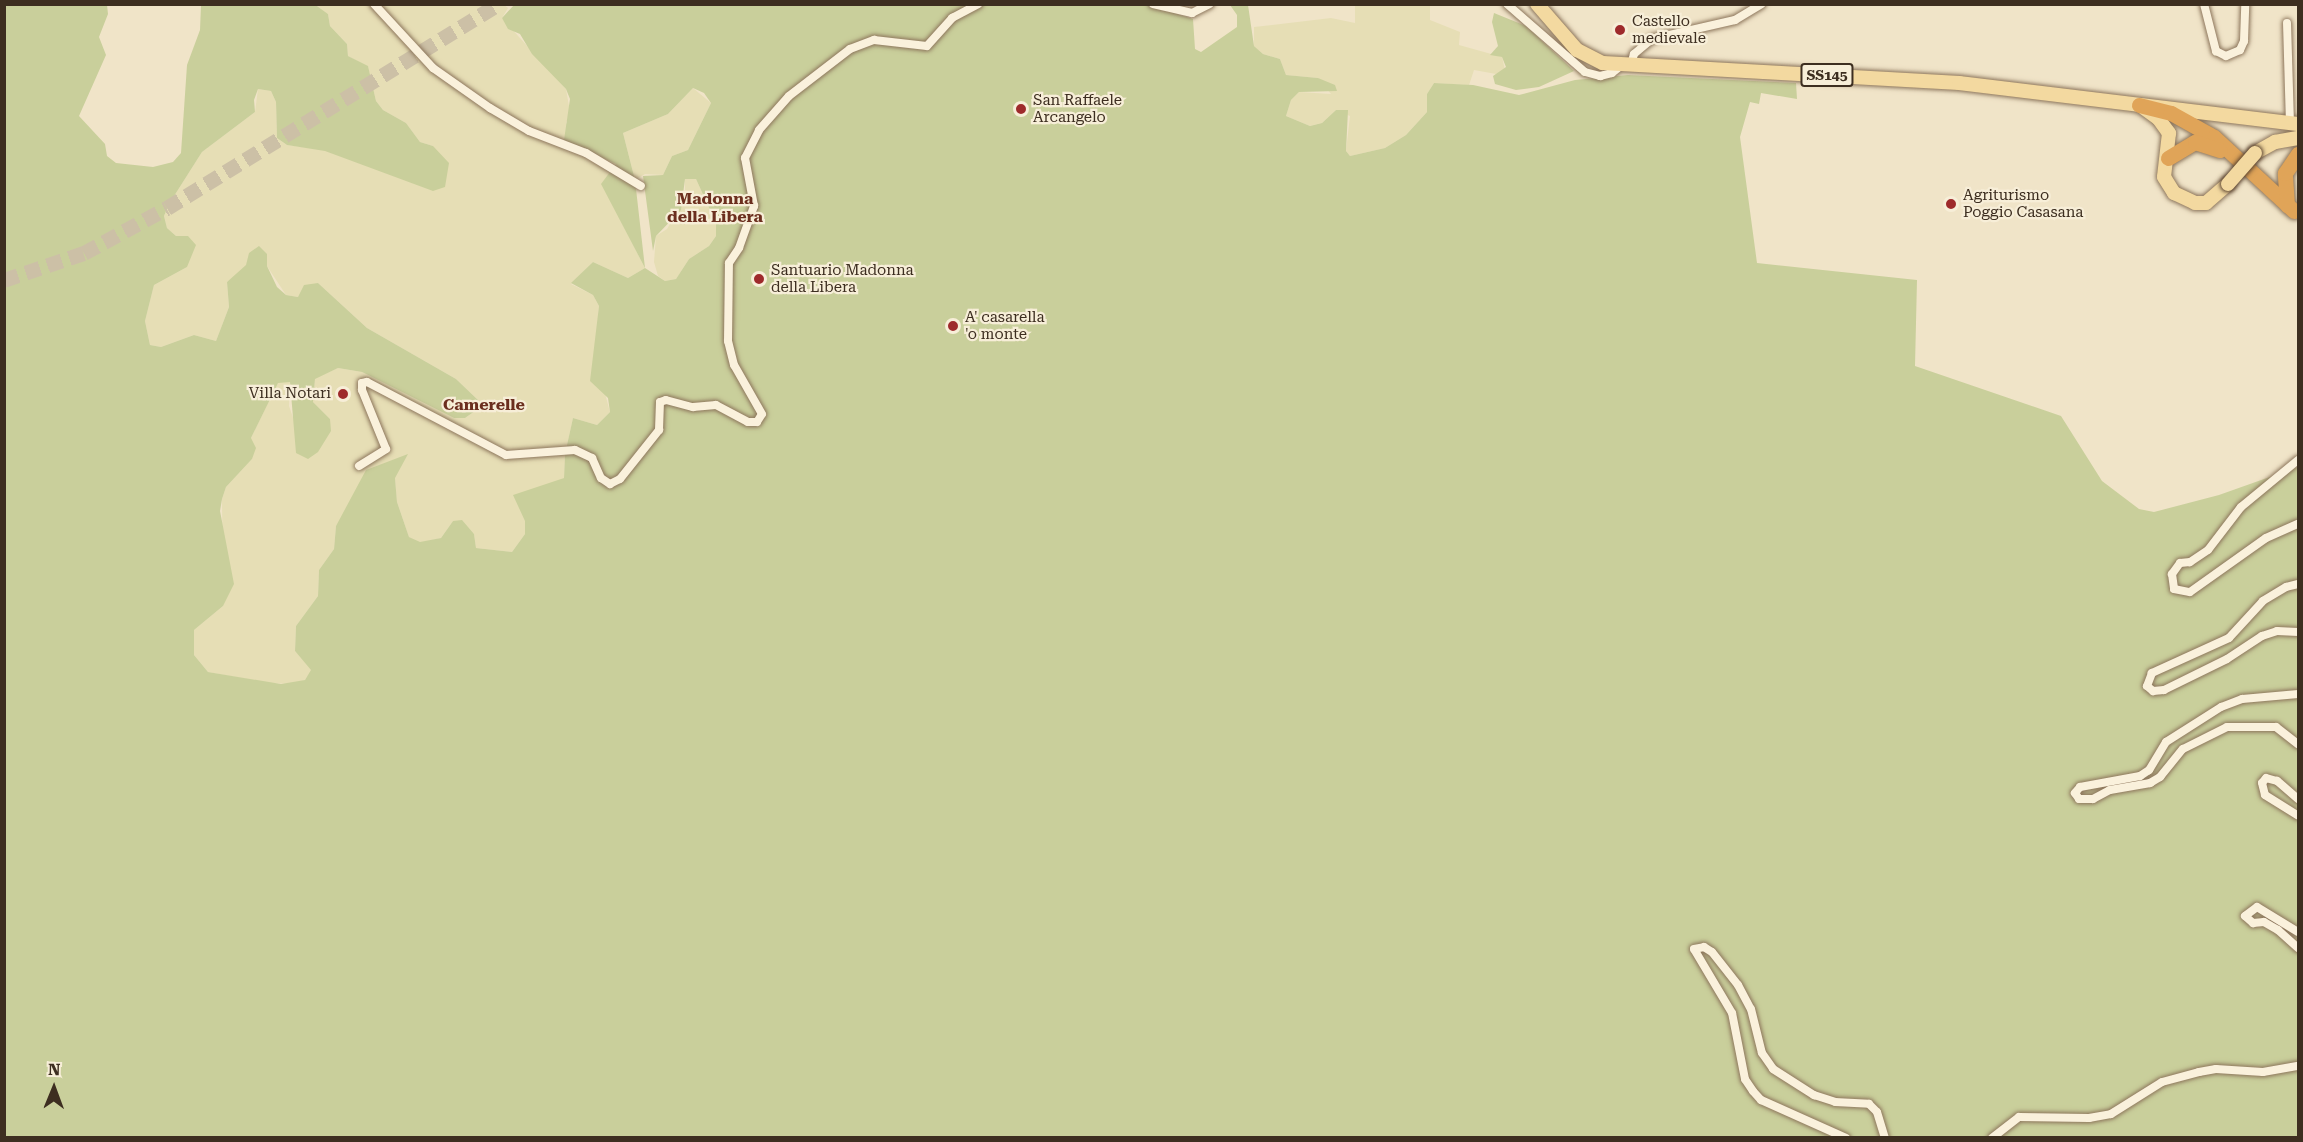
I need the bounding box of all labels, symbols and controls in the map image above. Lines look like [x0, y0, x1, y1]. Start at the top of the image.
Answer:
place label: Castello medievale [1632, 12, 1706, 47]
marker: Castello medievale [1613, 23, 1627, 37]
road number: SS145 [1800, 64, 1854, 86]
place label: San Raffaele Arcangelo [1033, 91, 1122, 126]
marker: San Raffaele Arcangelo [1014, 102, 1028, 116]
place label: Agriturismo Poggio Casasana [1963, 186, 2083, 221]
district label: Madonna della Libera [667, 189, 763, 227]
marker: Agriturismo Poggio Casasana [1944, 197, 1958, 211]
place label: Santuario Madonna della Libera [771, 261, 914, 296]
marker: Santuario Madonna della Libera [752, 272, 766, 286]
place label: A' casarella 'o monte [965, 308, 1045, 343]
marker: A' casarella 'o monte [946, 319, 960, 333]
place label: Villa Notari [249, 385, 331, 403]
marker: Villa Notari [336, 387, 350, 401]
district label: Camerelle [443, 395, 525, 415]
north arrow [24, 1058, 84, 1118]
text: N [48, 1060, 61, 1079]

